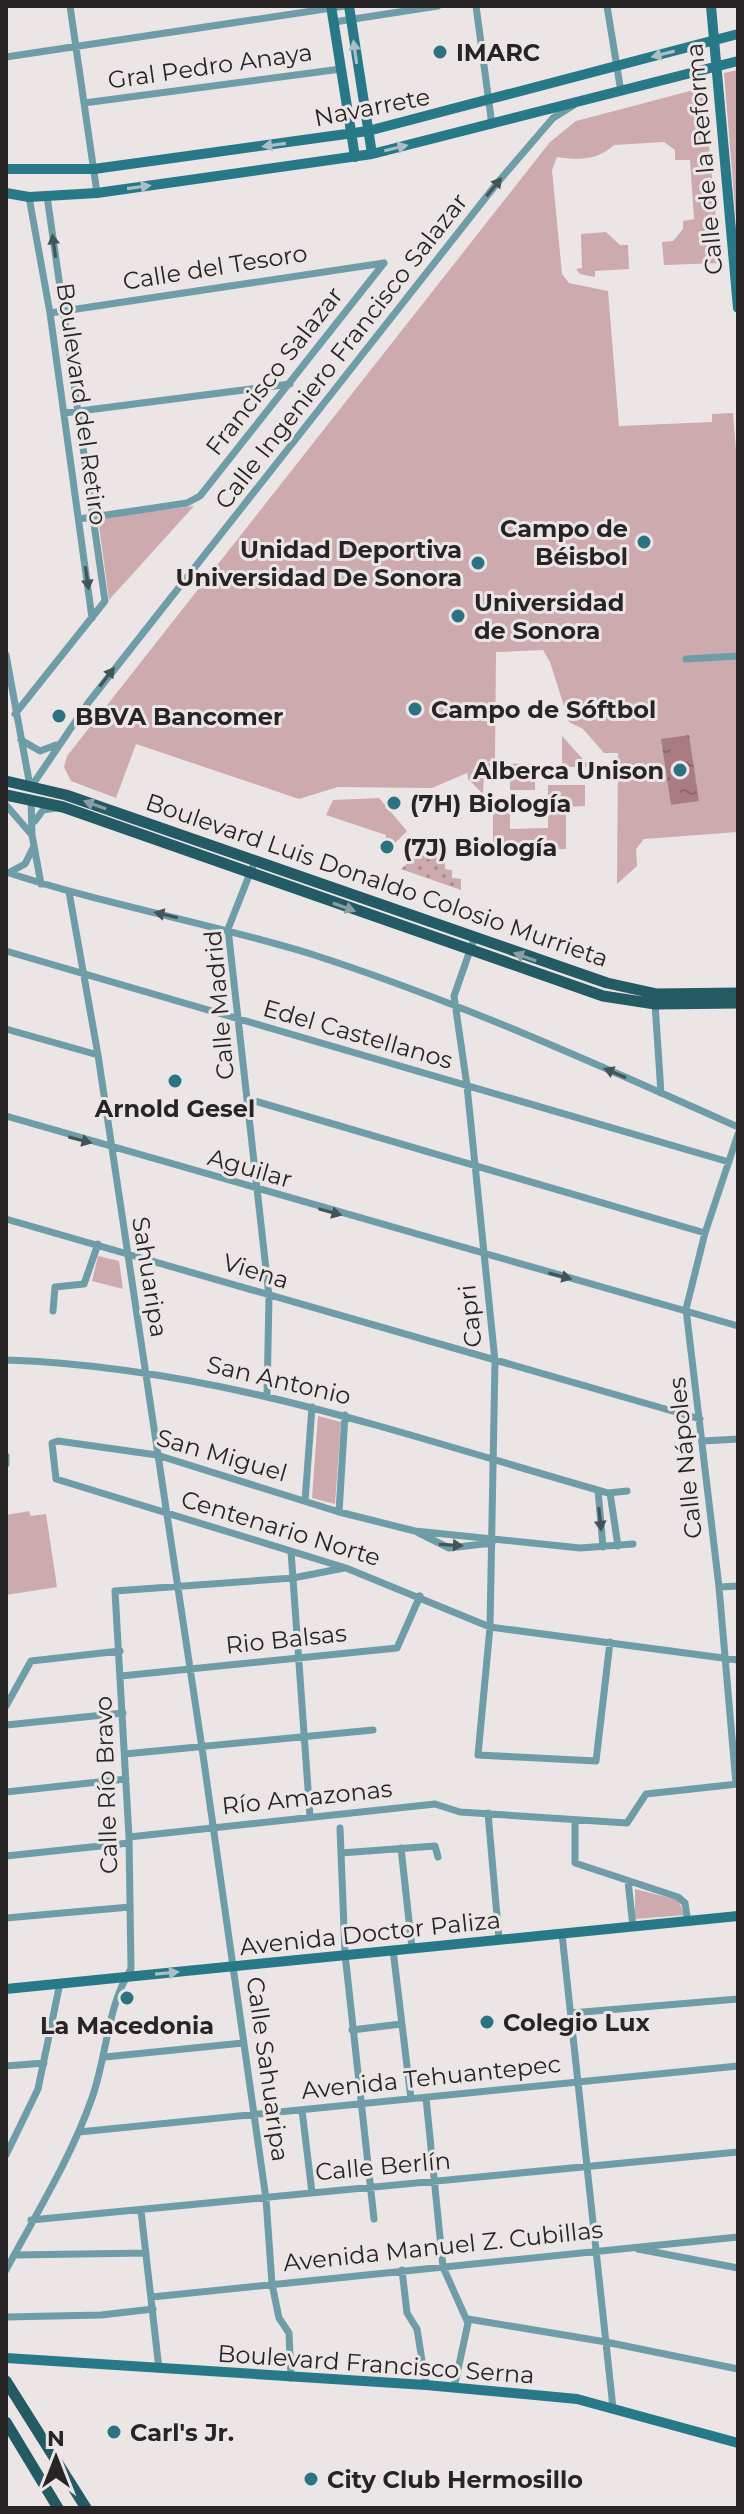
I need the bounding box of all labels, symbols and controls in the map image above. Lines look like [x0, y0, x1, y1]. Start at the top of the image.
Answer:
street label: Gral Pedro Anaya [106, 37, 314, 95]
place label: IMARC [456, 38, 540, 67]
one-way arrow [349, 39, 362, 64]
street label: Calle de la Reforma [679, 42, 729, 276]
marker: IMARC [431, 43, 449, 61]
one-way arrow [650, 49, 675, 61]
street label: Navarrete [312, 82, 432, 132]
one-way arrow [261, 139, 286, 152]
one-way arrow [384, 141, 409, 154]
one-way arrow [485, 177, 502, 198]
one-way arrow [127, 180, 152, 193]
street label: Calle Ingeniero Francisco Salazar [209, 187, 473, 515]
one-way arrow [47, 233, 60, 258]
street label: Calle del Tesoro [121, 238, 309, 296]
street label: Boulevard del Retiro [51, 281, 113, 527]
street label: Francisco Salazar [199, 281, 349, 461]
place label: Campo de Béisbol [500, 514, 628, 571]
marker: Campo de Béisbol [635, 533, 653, 551]
place label: Unidad Deportiva Universidad De Sonora [176, 535, 462, 592]
marker: Unidad Deportiva Universidad De Sonora [469, 554, 487, 572]
one-way arrow [81, 566, 94, 591]
place label: Universidad de Sonora [474, 588, 624, 645]
marker: Universidad de Sonora [449, 607, 467, 625]
one-way arrow [99, 667, 115, 687]
place label: Campo de Sóftbol [431, 695, 656, 724]
marker: Campo de Sóftbol [406, 700, 424, 718]
place label: BBVA Bancomer [75, 702, 283, 731]
marker: BBVA Bancomer [50, 707, 68, 725]
place label: Alberca Unison [472, 756, 664, 785]
marker: Alberca Unison [671, 761, 689, 779]
street label: Boulevard Luis Donaldo Colosio Murrieta [142, 787, 612, 973]
place label: (7H) Biología [410, 789, 571, 818]
marker: (7H) Biología [385, 794, 403, 812]
one-way arrow [83, 799, 107, 811]
place label: (7J) Biología [403, 833, 557, 862]
marker: (7J) Biología [378, 838, 396, 856]
one-way arrow [332, 901, 356, 913]
one-way arrow [154, 908, 179, 920]
street label: Calle Madrid [198, 929, 240, 1081]
one-way arrow [513, 951, 537, 963]
street label: Edel Castellanos [260, 993, 456, 1075]
one-way arrow [603, 1067, 627, 1080]
marker: Arnold Gesel [166, 1072, 184, 1090]
place label: Arnold Gesel [94, 1094, 255, 1123]
one-way arrow [69, 1134, 93, 1147]
street label: Aguilar [204, 1142, 296, 1194]
one-way arrow [319, 1206, 343, 1219]
street label: Sahuaripa [126, 1215, 174, 1339]
street label: Viena [219, 1247, 293, 1295]
one-way arrow [547, 1270, 572, 1282]
street label: Capri [452, 1283, 488, 1349]
street label: San Antonio [204, 1349, 354, 1411]
street label: Calle Nápoles [662, 1376, 708, 1540]
street label: San Miguel [153, 1423, 291, 1487]
street label: Centenario Norte [178, 1484, 384, 1572]
one-way arrow [594, 1507, 607, 1532]
one-way arrow [438, 1539, 463, 1552]
street label: Rio Balsas [224, 1618, 348, 1660]
street label: Calle Río Bravo [88, 1695, 124, 1875]
street label: Río Amazonas [220, 1774, 394, 1820]
street label: Avenida Doctor Paliza [238, 1905, 502, 1961]
one-way arrow [155, 1967, 180, 1980]
street label: Calle Sahuaripa [241, 1975, 295, 2163]
marker: La Macedonia [118, 1989, 136, 2007]
place label: Colegio Lux [503, 2008, 650, 2037]
place label: La Macedonia [40, 2011, 214, 2040]
marker: Colegio Lux [478, 2013, 496, 2031]
street label: Avenida Tehuantepec [300, 2049, 562, 2105]
street label: Calle Berlín [314, 2146, 452, 2186]
street label: Avenida Manuel Z. Cubillas [282, 2215, 604, 2277]
street label: Boulevard Francisco Serna [216, 2338, 536, 2390]
north arrow [16, 2418, 96, 2498]
place label: Carl's Jr. [130, 2418, 234, 2447]
marker: Carl's Jr. [105, 2423, 123, 2441]
text: N [47, 2425, 65, 2452]
place label: City Club Hermosillo [327, 2465, 583, 2494]
marker: City Club Hermosillo [302, 2470, 320, 2488]

